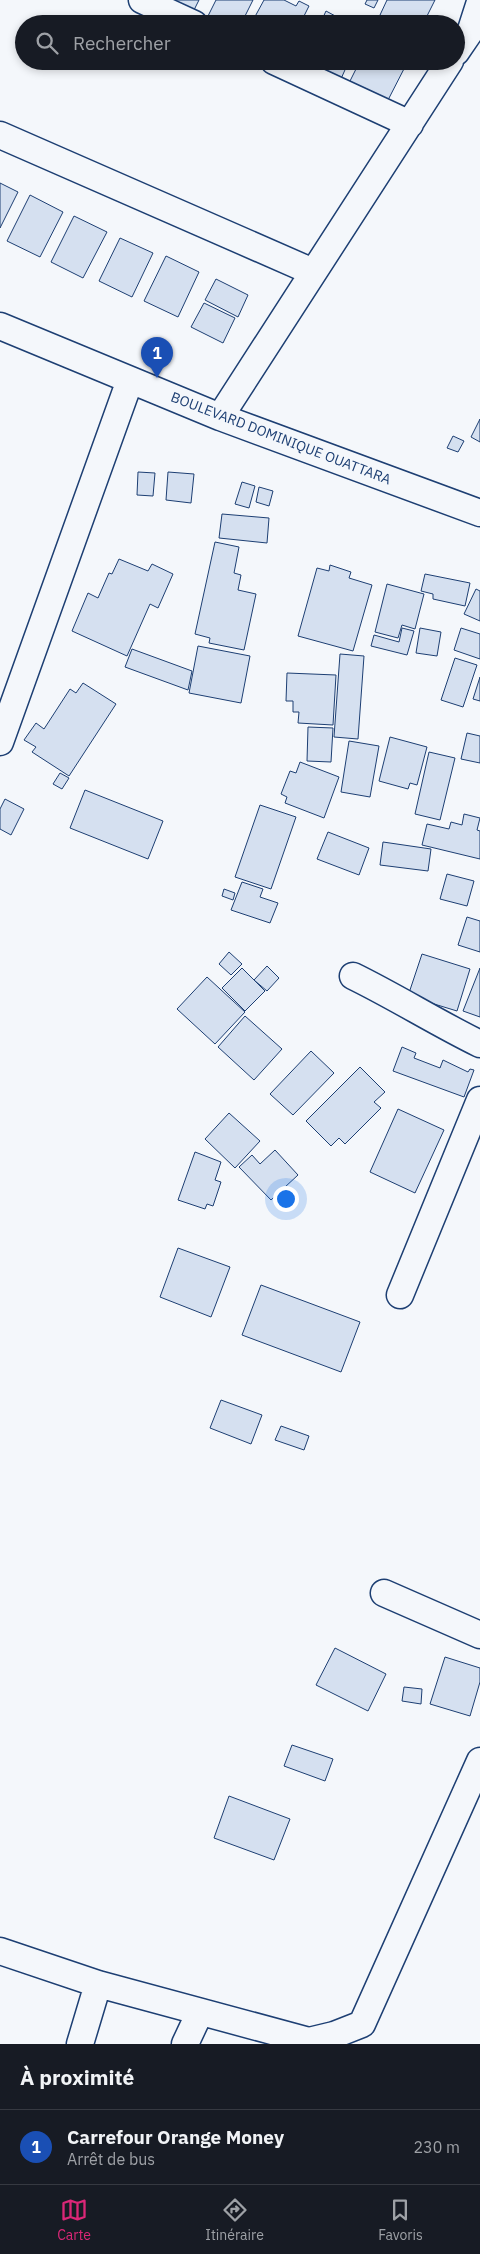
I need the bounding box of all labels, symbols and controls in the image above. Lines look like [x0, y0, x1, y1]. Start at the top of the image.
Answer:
search box [15, 15, 465, 70]
icon: search [33, 29, 61, 57]
text: Rechercher [73, 31, 171, 55]
pin: 1 [141, 337, 173, 378]
street label: BOULEVARD DOMINIQUE OUATTARA [168, 388, 394, 488]
your location [273, 1186, 299, 1212]
text: À proximité [20, 2063, 134, 2091]
text: Carrefour Orange Money [67, 2125, 284, 2149]
text: 1 [31, 2137, 41, 2157]
text: 230 m [413, 2137, 460, 2157]
text: Arrêt de bus [67, 2149, 155, 2169]
tab: Carte [57, 2196, 91, 2244]
tab: Itinéraire [205, 2196, 264, 2244]
tab: Favoris [378, 2196, 423, 2244]

